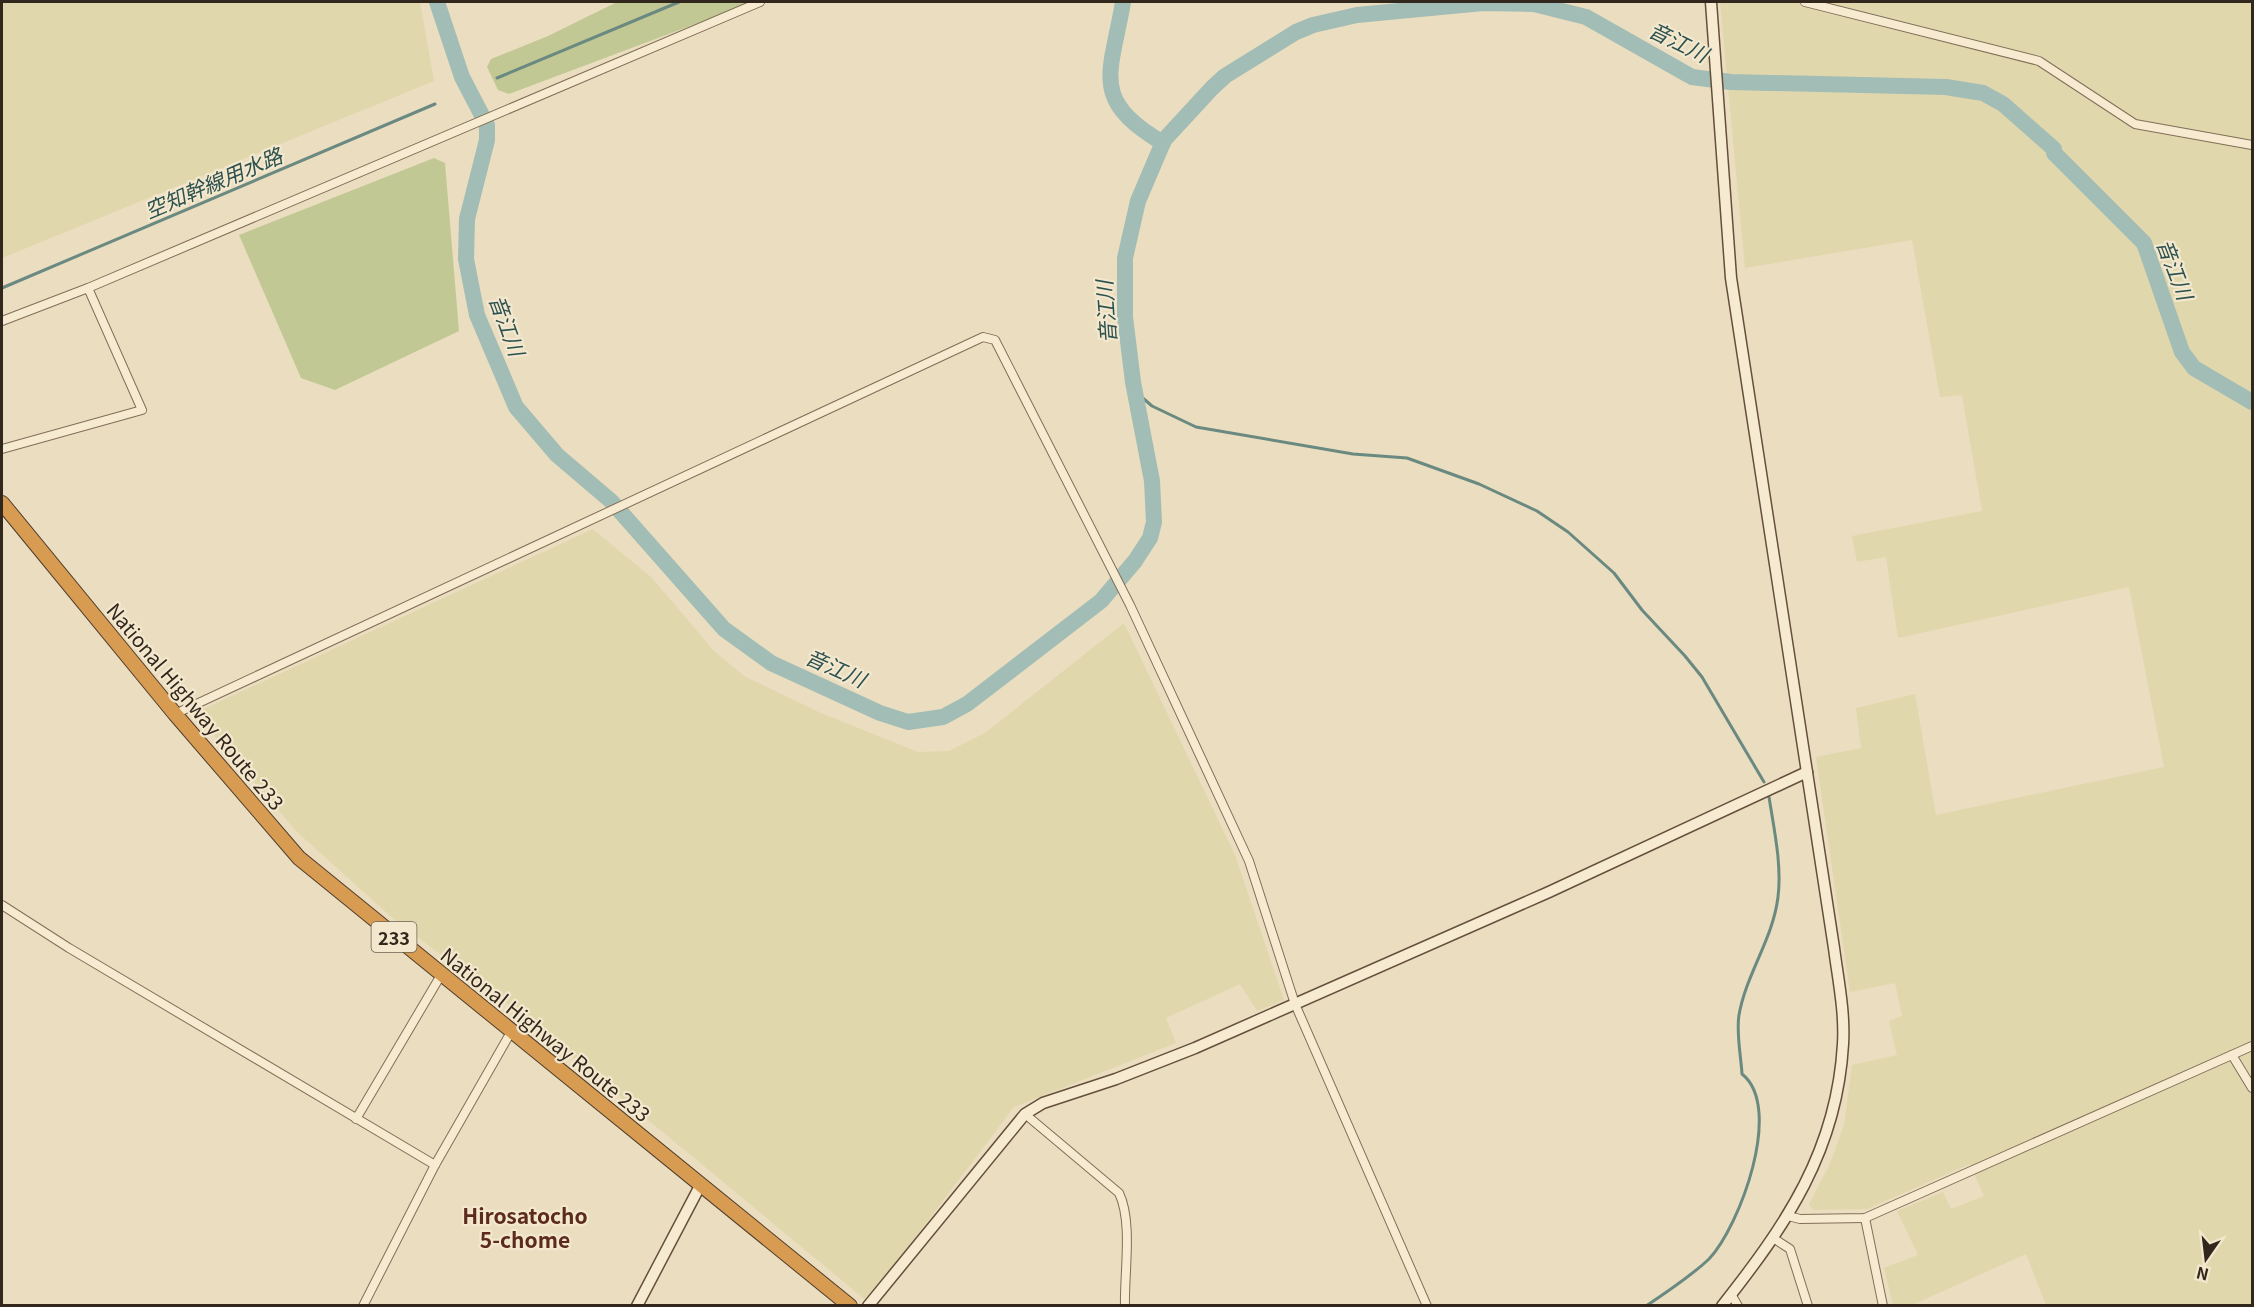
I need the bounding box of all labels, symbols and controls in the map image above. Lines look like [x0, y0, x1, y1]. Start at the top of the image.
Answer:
water label: 音江川 [1644, 14, 1716, 69]
water label: 空知幹線用水路 [139, 139, 288, 225]
water label: 音江川 [2151, 234, 2202, 306]
water label: 音江川 [1088, 278, 1122, 344]
water label: 音江川 [483, 290, 534, 362]
street label: National Highway Route 233 [101, 596, 291, 816]
water label: 音江川 [801, 640, 873, 694]
road number: 233 [372, 922, 416, 952]
street label: National Highway Route 233 [435, 940, 657, 1128]
district label: Hirosatocho 5-chome [462, 1200, 588, 1254]
north arrow [2176, 1229, 2236, 1289]
text: N [2193, 1261, 2211, 1288]

